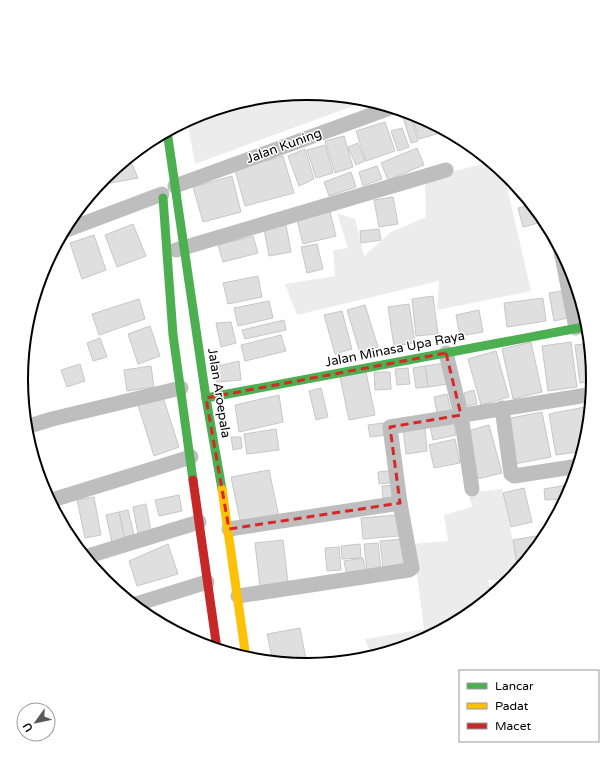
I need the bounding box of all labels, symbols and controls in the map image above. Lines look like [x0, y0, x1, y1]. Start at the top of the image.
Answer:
street label: Jalan Kuning [244, 125, 324, 167]
street label: Jalan Minasa Upa Raya [324, 328, 466, 370]
street label: Jalan Aroepala [204, 347, 234, 439]
legend [459, 670, 599, 742]
text: Lancar [495, 679, 534, 693]
text: Padat [495, 699, 529, 713]
north arrow [16, 702, 56, 742]
text: Macet [495, 719, 531, 733]
text: U [20, 720, 36, 734]

